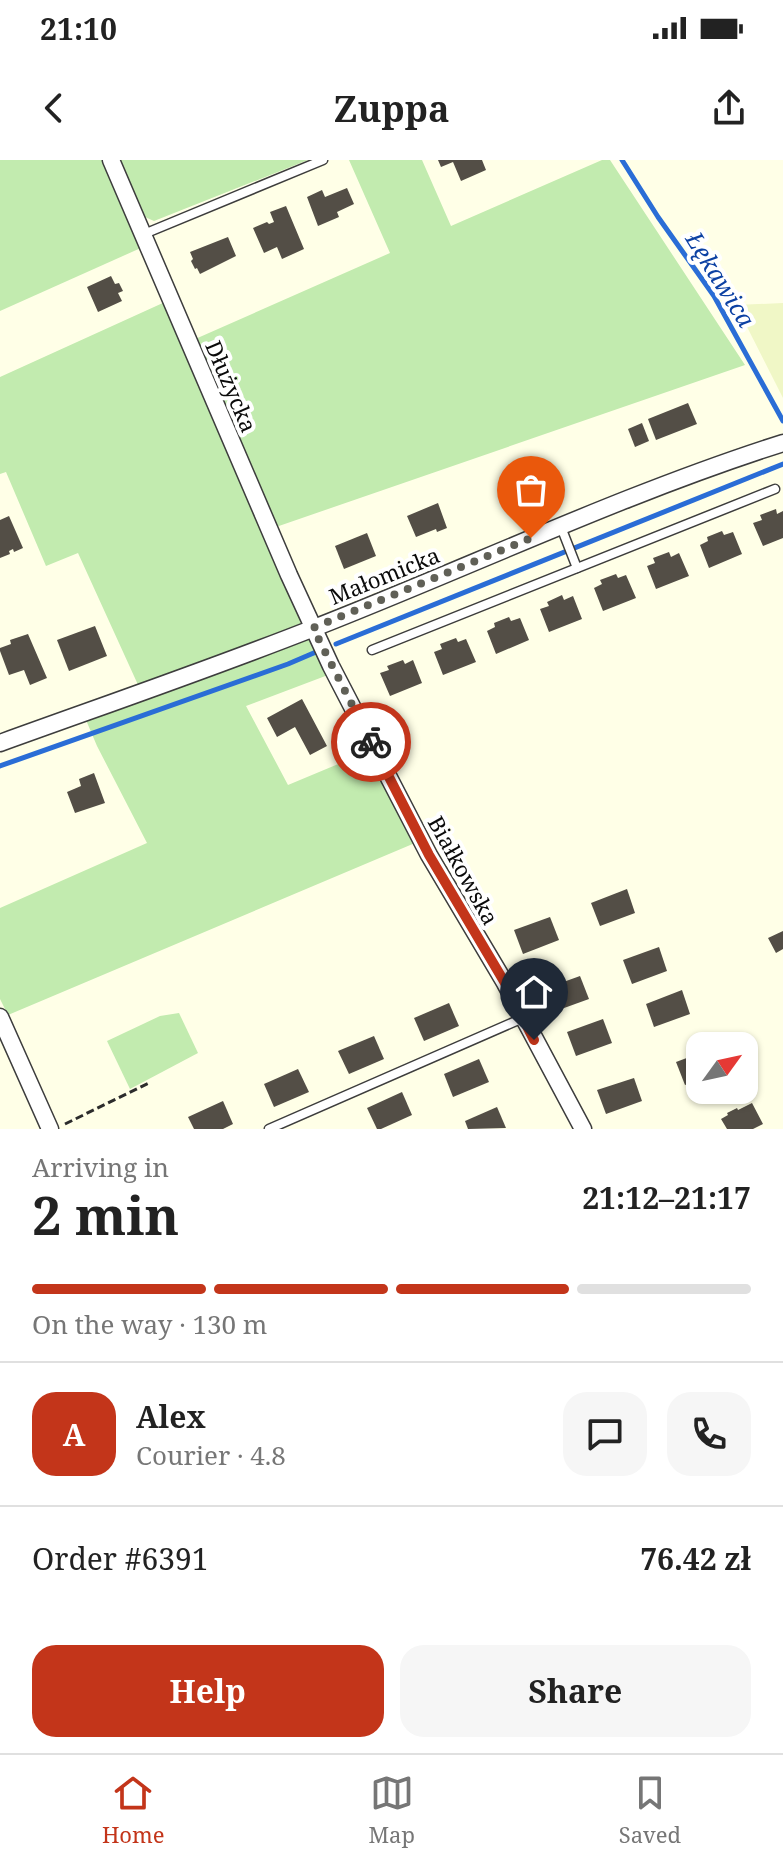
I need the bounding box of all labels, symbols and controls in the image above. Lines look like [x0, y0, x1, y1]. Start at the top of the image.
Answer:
text: 21:10 [40, 8, 117, 49]
text: Zuppa [333, 84, 450, 133]
icon: back [32, 86, 76, 130]
icon: share [707, 86, 751, 130]
water label: Łękawica [678, 224, 763, 333]
street label: Dłużycka [199, 336, 265, 436]
pin [497, 456, 565, 538]
icon: bag [509, 468, 553, 512]
street label: Małomicka [324, 539, 444, 611]
courier [331, 702, 411, 782]
icon: bike [349, 720, 393, 764]
street label: Białkowska [422, 810, 506, 930]
pin [500, 958, 568, 1040]
icon: home [512, 970, 556, 1014]
north arrow [686, 1032, 758, 1104]
map controls [686, 1032, 758, 1104]
text: Arriving in [32, 1149, 169, 1185]
text: 21:12–21:17 [582, 1177, 751, 1218]
text: 2 min [32, 1179, 179, 1250]
text: On the way · 130 m [32, 1306, 267, 1342]
button: chat [563, 1392, 647, 1476]
button: phone [667, 1392, 751, 1476]
text: Alex [136, 1396, 206, 1437]
text: A [63, 1414, 85, 1455]
text: Courier · 4.8 [136, 1437, 286, 1473]
text: Order #6391 [32, 1538, 209, 1579]
text: 76.42 zł [640, 1538, 751, 1579]
button: Help [32, 1645, 384, 1737]
button: Share [400, 1645, 751, 1737]
tab: Home [102, 1771, 165, 1849]
tab: Map [368, 1771, 415, 1849]
tab: Saved [619, 1771, 681, 1849]

